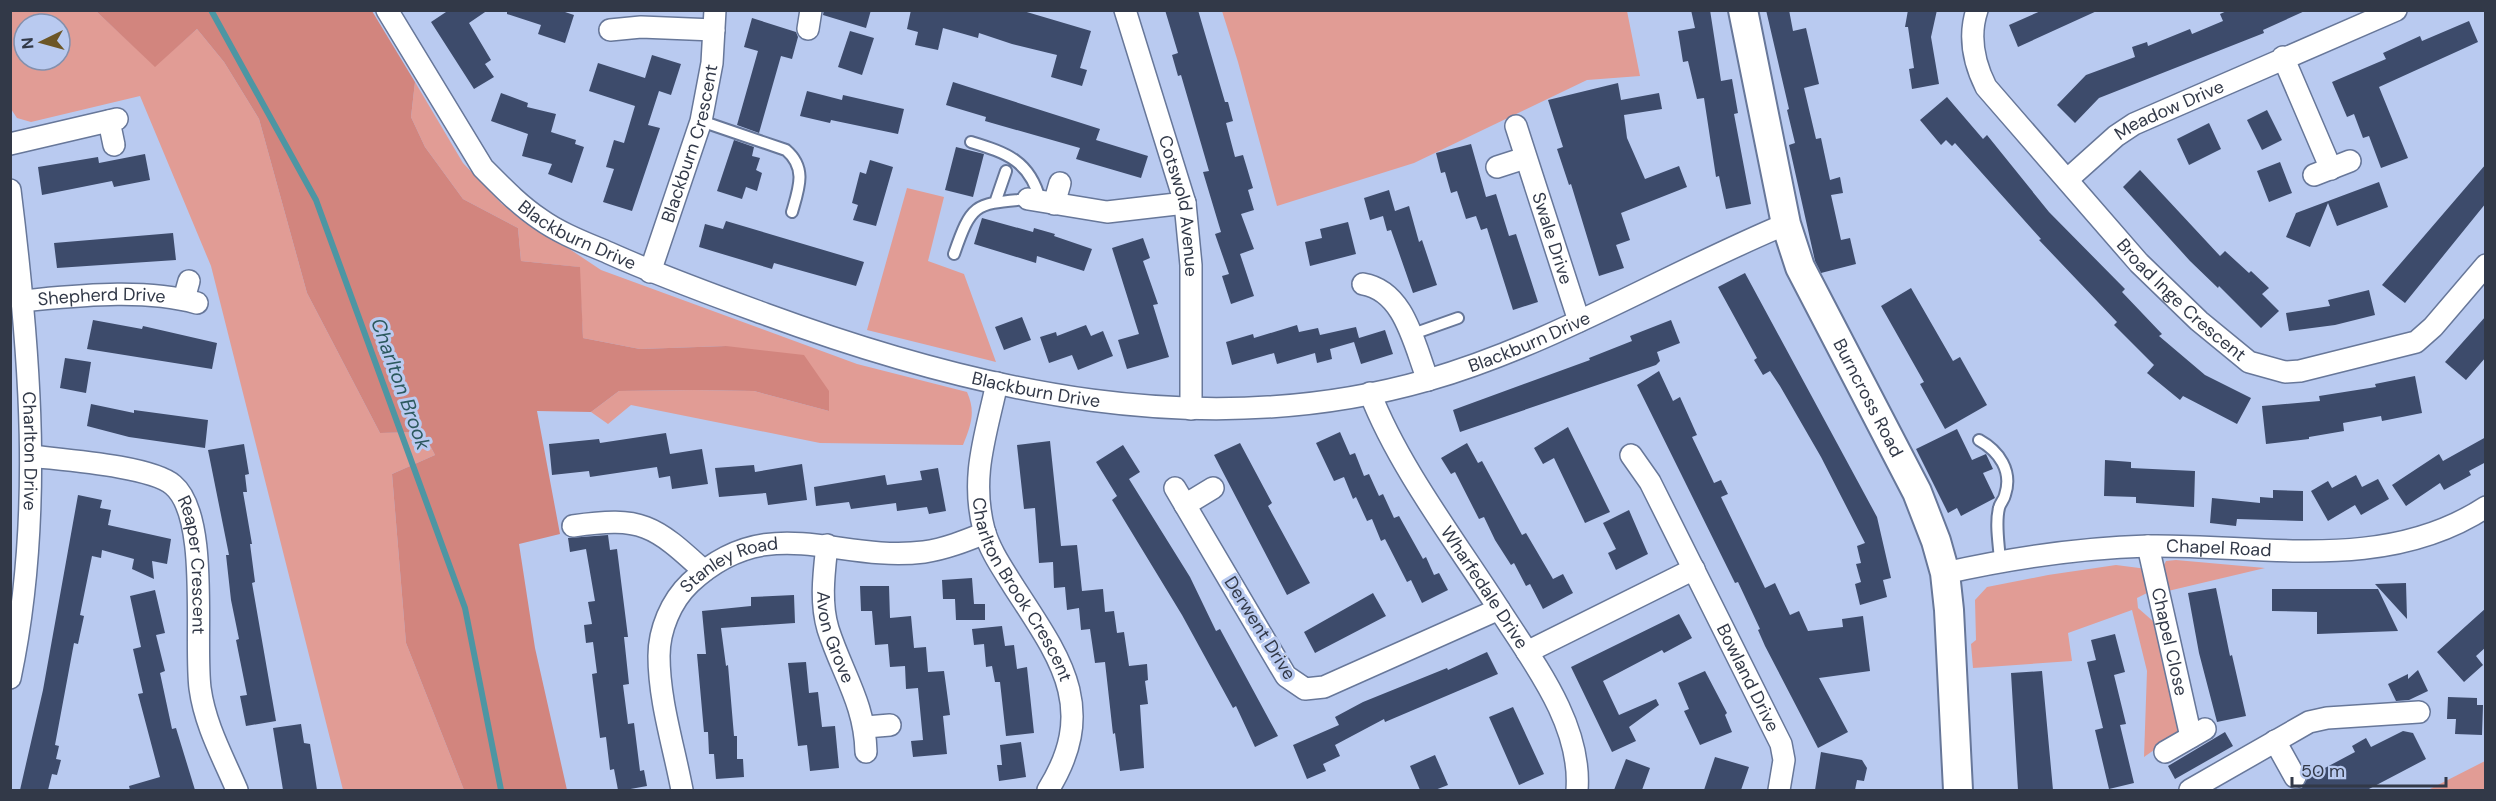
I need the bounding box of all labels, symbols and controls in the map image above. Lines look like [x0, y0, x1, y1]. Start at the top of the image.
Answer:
north arrow [12, 12, 72, 72]
text: N [17, 37, 39, 50]
street label: Blackburn Crescent [656, 62, 724, 226]
street label: Meadow Drive [2110, 74, 2228, 146]
street label: Cotswold Avenue [1153, 132, 1203, 277]
street label: Swale Drive [1526, 189, 1578, 287]
street label: Blackburn Drive [513, 195, 640, 275]
street label: Broad Inge Crescent [2111, 234, 2251, 367]
street label: Shepherd Drive [37, 282, 167, 311]
street label: Blackburn Drive [1465, 306, 1594, 378]
water label: Charlton Brook [365, 314, 437, 454]
street label: Burncross Road [1827, 335, 1909, 461]
street label: Blackburn Drive [969, 366, 1102, 413]
street label: Charlton Drive [17, 391, 43, 511]
street label: Reaper Crescent [172, 491, 211, 634]
street label: Charlton Brook Crescent [967, 496, 1078, 685]
street label: Wharfedale Drive [1435, 521, 1534, 653]
street label: Stanley Road [675, 531, 779, 598]
street label: Chapel Road [2166, 534, 2272, 562]
street label: Derwent Drive [1219, 572, 1301, 684]
street label: Chapel Close [2146, 585, 2193, 698]
street label: Avon Grove [811, 591, 860, 687]
street label: Bowland Drive [1711, 620, 1785, 736]
scale bar [2292, 750, 2446, 788]
text: 50 m [2301, 759, 2345, 783]

